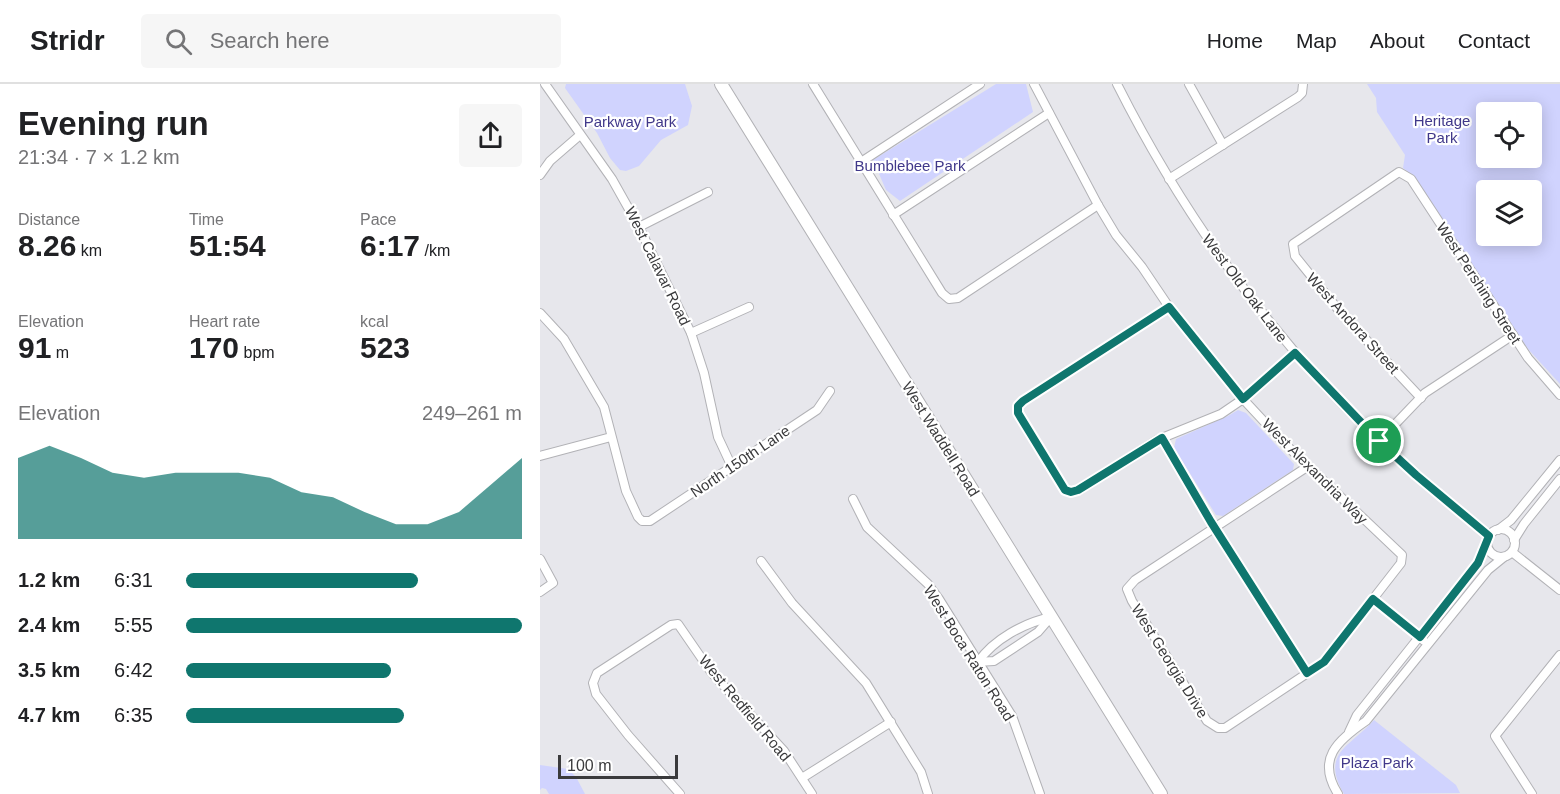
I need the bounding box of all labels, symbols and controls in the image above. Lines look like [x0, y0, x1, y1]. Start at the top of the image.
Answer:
search box [141, 14, 561, 68]
text: Stridr [30, 25, 105, 56]
icon: search [162, 25, 195, 58]
text: Search here [210, 28, 330, 53]
text: Home [1207, 29, 1263, 52]
text: Map [1296, 29, 1337, 52]
text: About [1370, 29, 1425, 52]
text: Contact [1458, 29, 1530, 52]
map controls [1476, 102, 1542, 246]
button: locate [1476, 102, 1542, 168]
button: share [459, 104, 522, 167]
text: Evening run [18, 105, 209, 142]
park label: Heritage Park [1414, 112, 1470, 146]
park label: Parkway Park [584, 113, 677, 130]
text: 21:34 · 7 × 1.2 km [18, 146, 180, 168]
park label: Bumblebee Park [855, 157, 966, 174]
button: layers [1476, 180, 1542, 246]
street label: West Calavar Road [622, 204, 694, 328]
text: Distance [18, 211, 80, 228]
text: Time [189, 211, 224, 228]
text: Pace [360, 211, 396, 228]
street label: West Pershing Street [1433, 219, 1525, 348]
text: 8.26 [18, 229, 76, 262]
text: 51:54 [189, 229, 266, 262]
text: 6:17 [360, 229, 420, 262]
street label: West Old Oak Lane [1199, 231, 1291, 345]
text: km [76, 242, 102, 259]
text: /km [420, 242, 450, 259]
street label: West Andora Street [1303, 269, 1403, 378]
text: Elevation [18, 313, 84, 330]
text: Heart rate [189, 313, 260, 330]
text: kcal [360, 313, 388, 330]
text: 91 [18, 331, 51, 364]
text: 170 [189, 331, 239, 364]
text: 523 [360, 331, 410, 364]
text: m [51, 344, 69, 361]
text: bpm [239, 344, 275, 361]
street label: West Waddell Road [899, 379, 983, 499]
text: Elevation [18, 402, 100, 424]
text: 249–261 m [422, 402, 522, 424]
street label: West Alexandria Way [1259, 415, 1371, 527]
pin [1353, 415, 1404, 466]
street label: North 150th Lane [687, 422, 793, 500]
icon: arrive [1362, 424, 1395, 457]
text: 1.2 km [18, 569, 80, 591]
text: 6:31 [114, 569, 153, 591]
street label: West Boca Raton Road [920, 582, 1018, 724]
street label: West Georgia Drive [1128, 601, 1212, 721]
text: 2.4 km [18, 614, 80, 636]
text: 5:55 [114, 614, 153, 636]
street label: West Redfield Road [696, 652, 794, 764]
text: 3.5 km [18, 659, 80, 681]
text: 6:42 [114, 659, 153, 681]
text: 4.7 km [18, 704, 80, 726]
text: 6:35 [114, 704, 153, 726]
scale bar [558, 752, 678, 780]
park label: Plaza Park [1341, 754, 1414, 771]
text: 100 m [567, 757, 611, 774]

